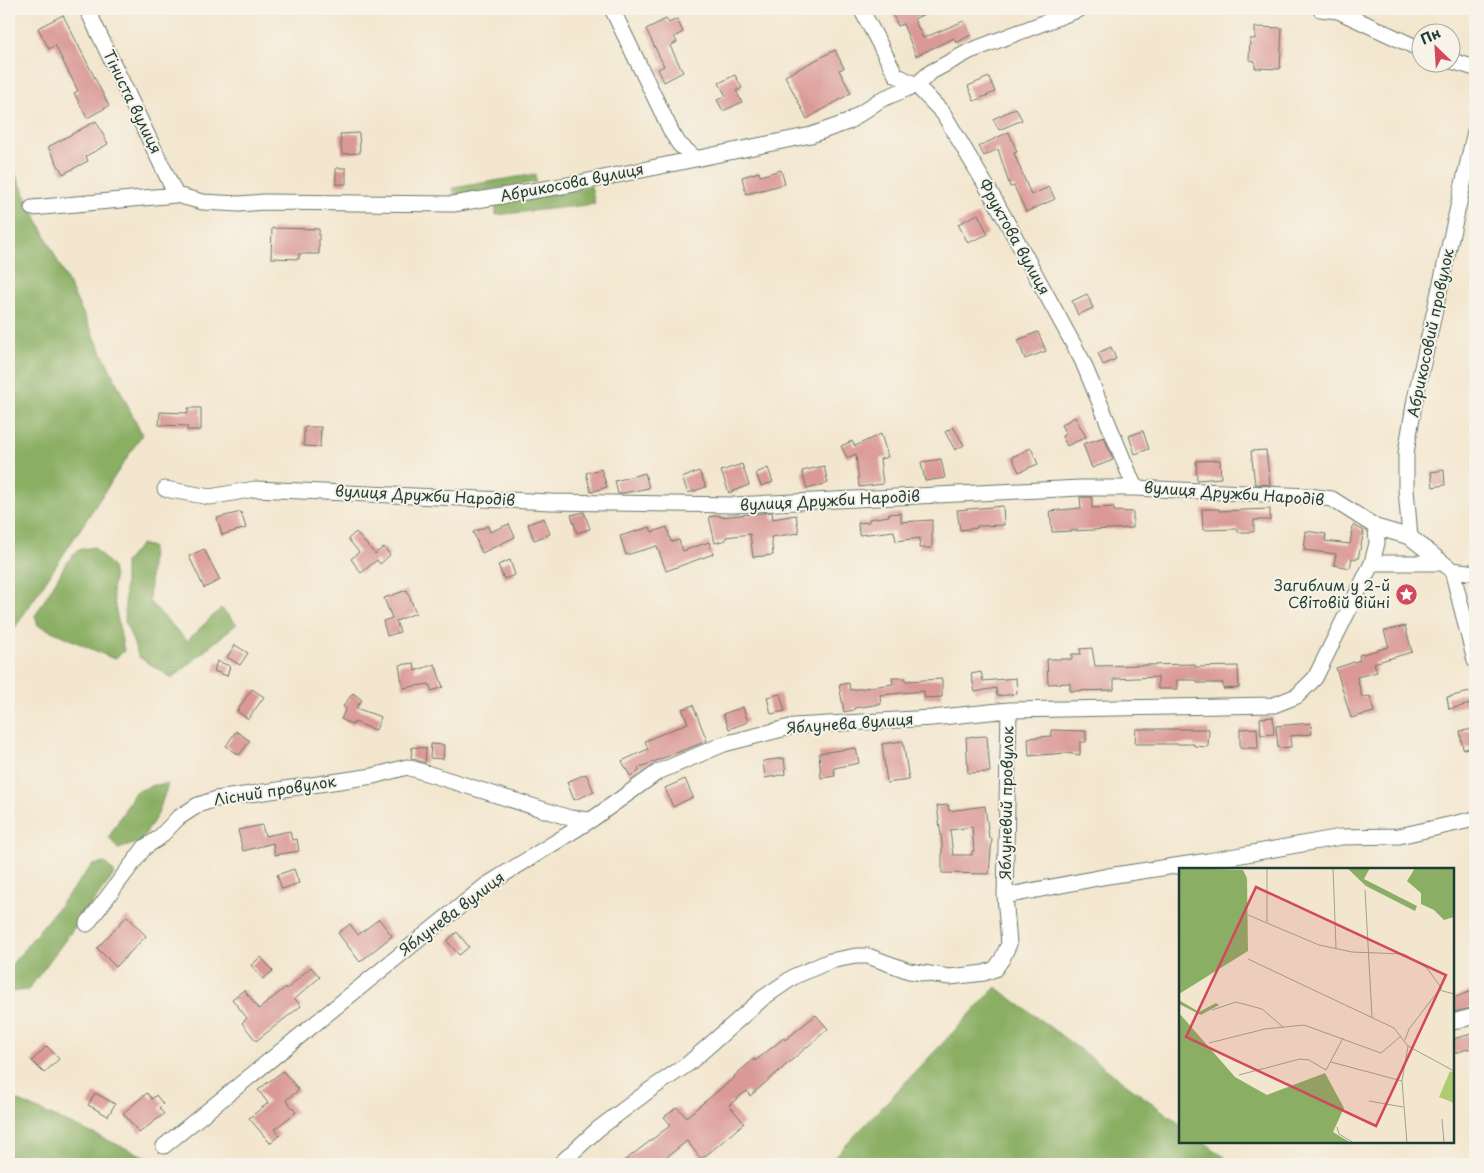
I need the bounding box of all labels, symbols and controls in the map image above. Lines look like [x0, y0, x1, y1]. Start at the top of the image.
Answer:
north arrow [1412, 22, 1462, 72]
text: Пн [1417, 22, 1444, 50]
street label: Тіниста вулиця [98, 45, 168, 157]
street label: Абрикосова вулиця [498, 156, 645, 207]
street label: Фруктова вулиця [974, 174, 1057, 299]
street label: Абрикосовий провулок [1400, 246, 1459, 419]
street label: вулиця Дружби Народів [1143, 475, 1325, 510]
street label: вулиця Дружби Народів [334, 478, 516, 511]
street label: вулиця Дружби Народів [739, 483, 921, 516]
place label: Загиблим у 2-й Світовій війні [1274, 573, 1390, 613]
place icon: Загиблим у 2-й Світовій війні [1394, 583, 1418, 607]
street label: Яблунева вулиця [786, 707, 914, 738]
street label: Яблуневий провулок [993, 726, 1018, 880]
street label: Лісний провулок [212, 768, 338, 811]
street label: Яблунева вулиця [393, 865, 509, 960]
inset map [1179, 868, 1454, 1143]

